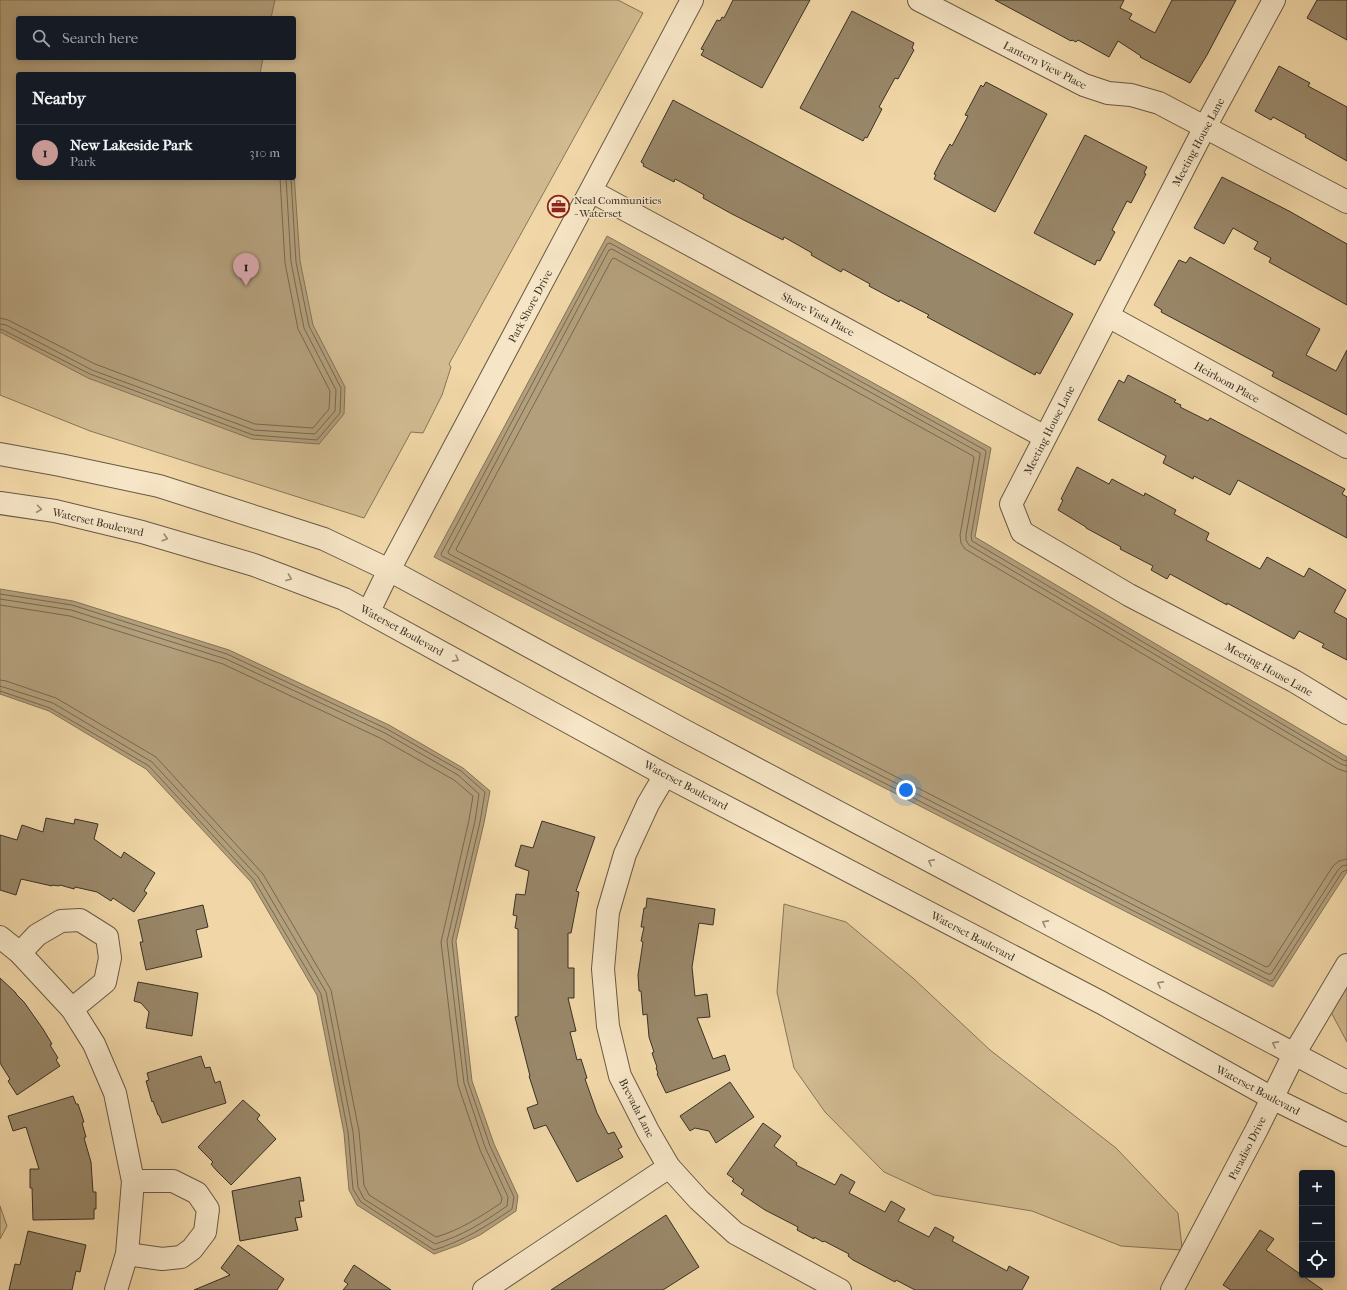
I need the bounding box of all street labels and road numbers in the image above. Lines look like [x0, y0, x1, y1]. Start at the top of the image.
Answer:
street label: Lantern View Place [1001, 39, 1089, 92]
street label: Meeting House Lane [1170, 95, 1228, 189]
street label: Park Shore Drive [506, 267, 555, 345]
street label: Shore Vista Place [779, 290, 857, 339]
street label: Heirloom Place [1192, 359, 1262, 406]
street label: Meeting House Lane [1021, 383, 1078, 477]
street label: Waterset Boulevard [50, 505, 146, 540]
street label: Waterset Boulevard [357, 602, 447, 659]
street label: Meeting House Lane [1223, 640, 1315, 699]
street label: Waterset Boulevard [641, 757, 731, 814]
street label: Waterset Boulevard [928, 908, 1018, 965]
street label: Waterset Boulevard [1213, 1062, 1303, 1119]
street label: Brevada Lane [616, 1077, 657, 1140]
street label: Paradiso Drive [1226, 1114, 1269, 1182]

